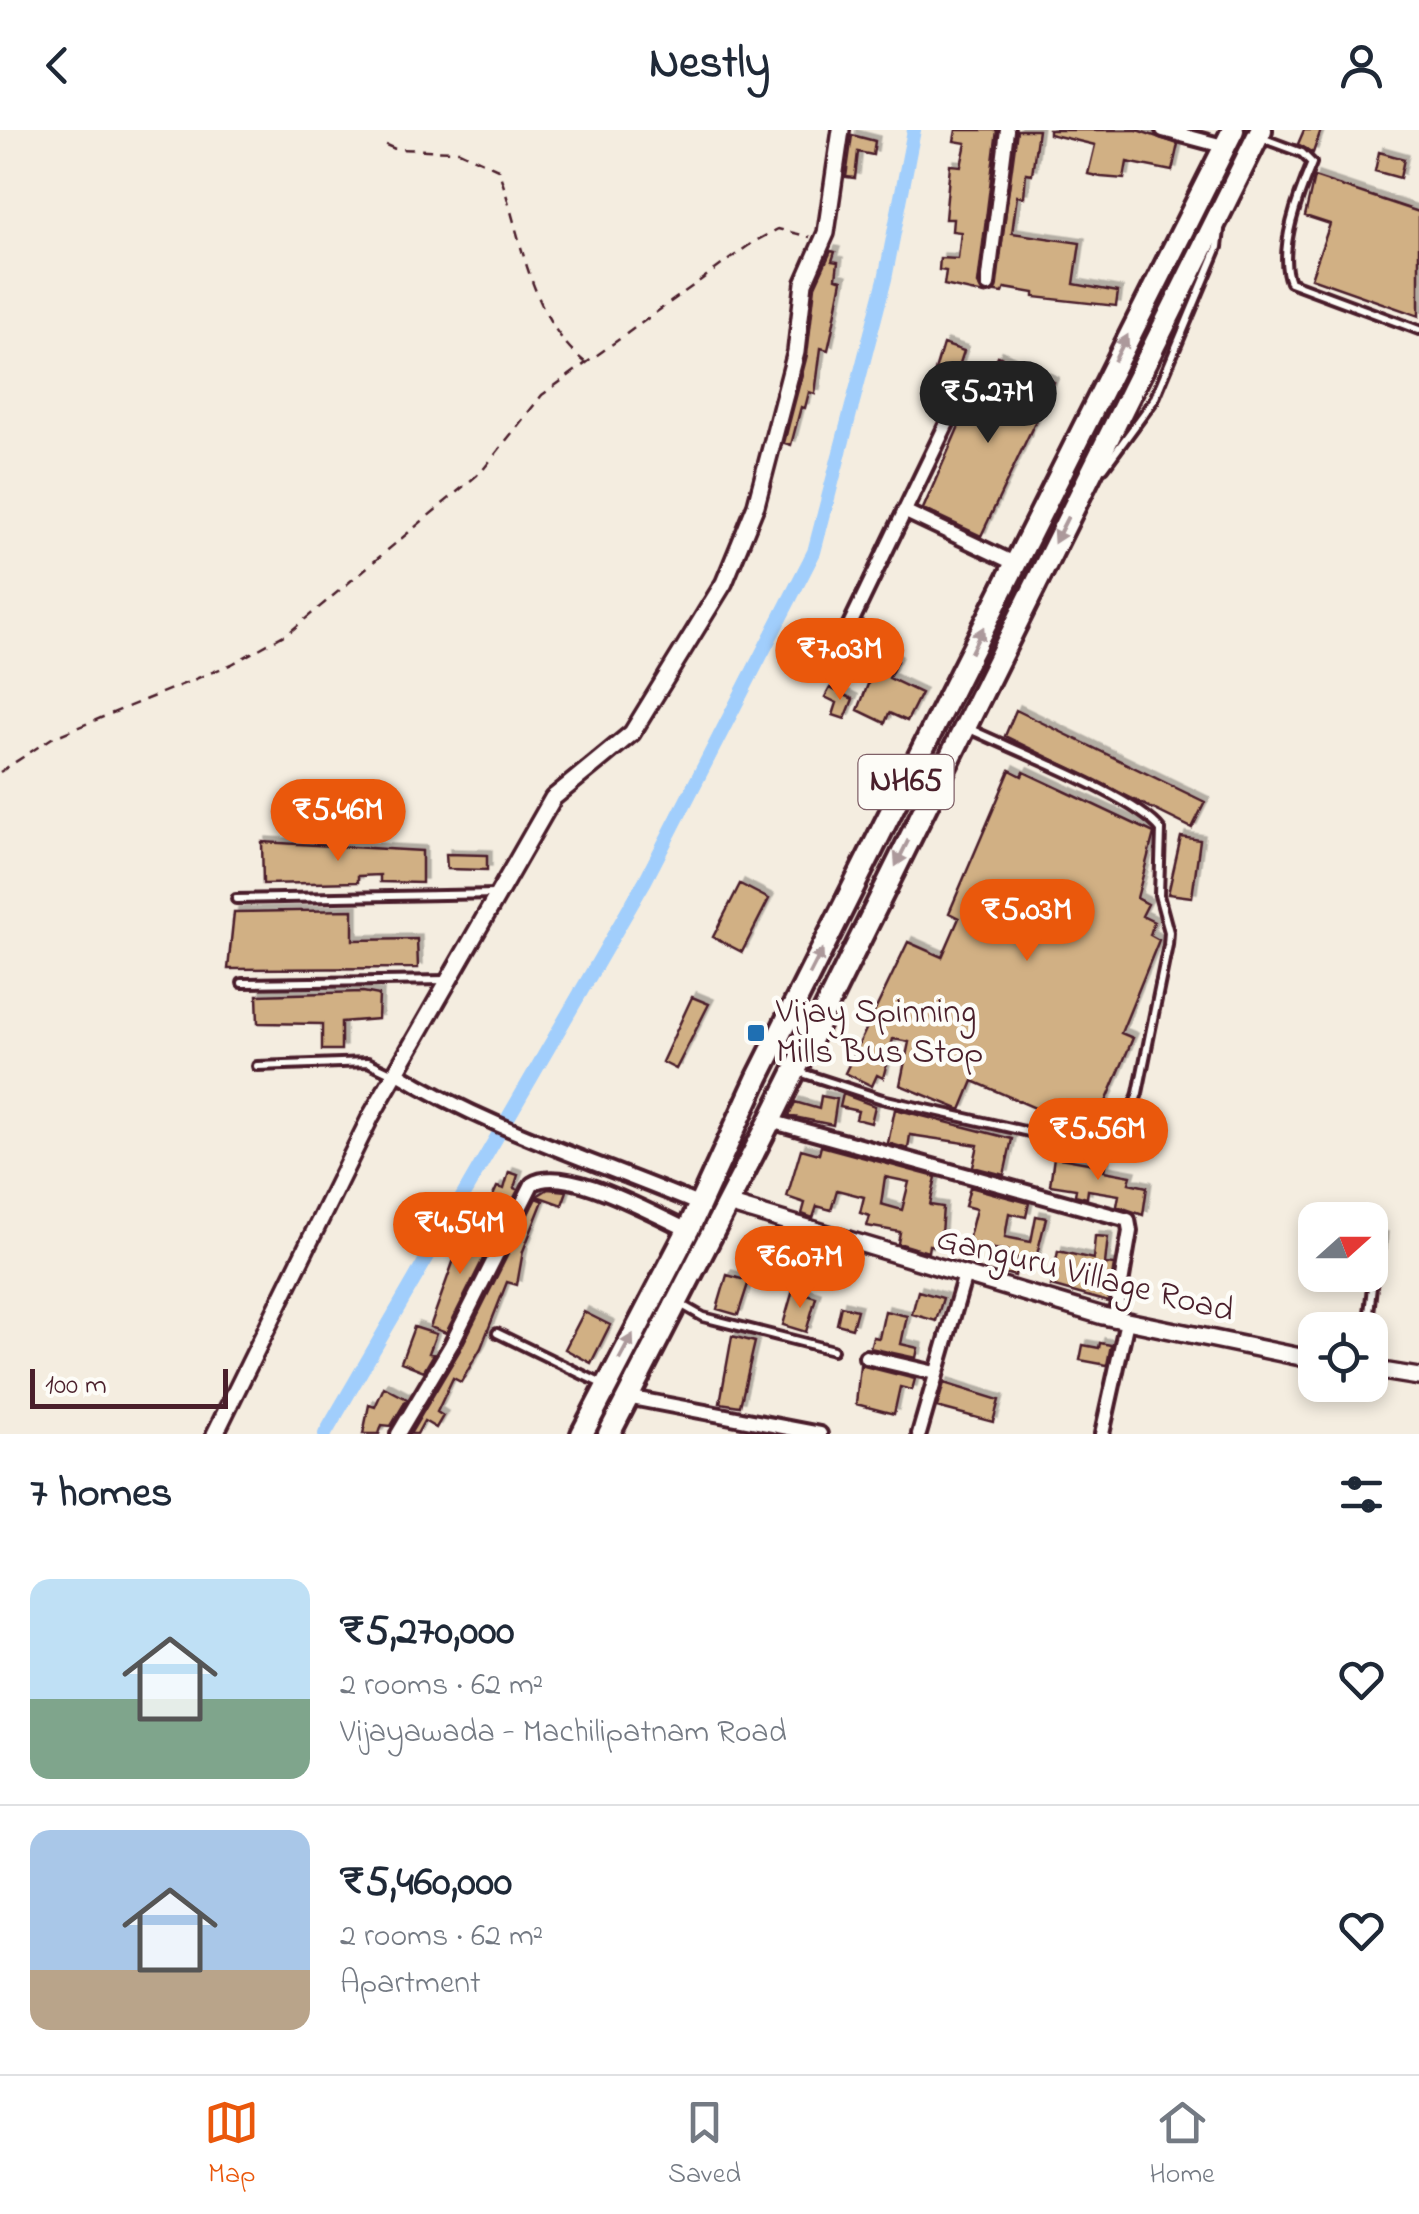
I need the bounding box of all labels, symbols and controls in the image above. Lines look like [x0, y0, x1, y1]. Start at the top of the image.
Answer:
text: Nestly [649, 32, 770, 98]
icon: back [30, 38, 85, 93]
icon: person [1334, 38, 1389, 93]
one-way arrow [1113, 334, 1130, 363]
pin: ₹5.27M [907, 361, 1069, 446]
text: ₹5.27M [942, 370, 1034, 417]
one-way arrow [1053, 516, 1070, 545]
pin: ₹7.03M [759, 618, 921, 703]
one-way arrow [968, 625, 985, 654]
text: ₹7.03M [797, 627, 883, 674]
road number: NH65 [858, 755, 954, 809]
pin: ₹5.46M [257, 779, 419, 864]
text: ₹5.46M [293, 788, 383, 835]
one-way arrow [894, 839, 911, 868]
pin: ₹5.03M [946, 879, 1108, 964]
text: ₹5.03M [982, 888, 1072, 935]
one-way arrow [807, 947, 824, 976]
place label: Vijay Spinning Mills Bus Stop [775, 988, 983, 1079]
marker: Vijay Spinning Mills Bus Stop [745, 1022, 767, 1044]
pin: ₹5.56M [1017, 1098, 1179, 1183]
text: ₹5.56M [1050, 1107, 1146, 1154]
pin: ₹4.54M [379, 1192, 541, 1277]
text: ₹4.54M [415, 1201, 505, 1248]
north arrow [1298, 1202, 1388, 1292]
map controls [1298, 1202, 1388, 1402]
street label: Ganguru Village Road [931, 1214, 1239, 1338]
pin: ₹6.07M [719, 1226, 881, 1311]
text: ₹6.07M [757, 1235, 843, 1282]
button: locate [1298, 1312, 1388, 1402]
one-way arrow [617, 1333, 634, 1362]
scale bar [30, 1364, 228, 1408]
text: 100 m [45, 1366, 107, 1407]
text: 7 homes [30, 1464, 172, 1525]
icon: filters [1334, 1467, 1389, 1522]
text: ₹5,270,000 [340, 1602, 514, 1663]
icon: home [110, 1619, 230, 1739]
icon: heart [1334, 1652, 1389, 1707]
text: 2 rooms · 62 m² [340, 1663, 543, 1710]
text: Vijayawada - Machilipatnam Road [340, 1710, 787, 1757]
text: ₹5,460,000 [340, 1853, 512, 1914]
icon: home [110, 1870, 230, 1990]
icon: heart [1334, 1903, 1389, 1958]
text: 2 rooms · 62 m² [340, 1914, 543, 1961]
text: Apartment [340, 1961, 481, 2008]
tab: Map [204, 2095, 259, 2196]
tab: Saved [668, 2095, 741, 2196]
tab: Home [1150, 2095, 1215, 2196]

